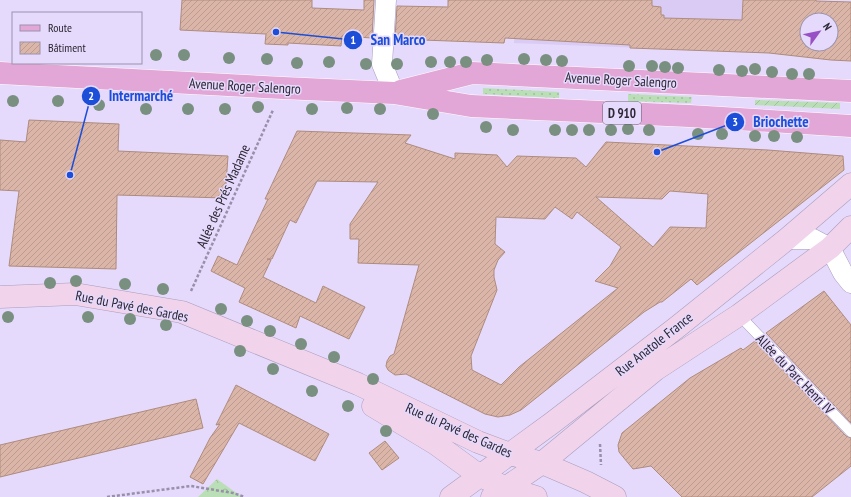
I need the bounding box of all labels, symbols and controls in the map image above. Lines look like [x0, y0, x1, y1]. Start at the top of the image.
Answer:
legend [12, 12, 142, 64]
north arrow [799, 12, 839, 52]
text: Route [48, 20, 72, 35]
text: N [820, 20, 835, 33]
callout: San Marco [343, 26, 434, 53]
text: San Marco [371, 30, 426, 49]
text: 1 [350, 32, 356, 47]
text: Bâtiment [48, 40, 86, 55]
street label: Avenue Roger Salengro [565, 68, 677, 92]
street label: Avenue Roger Salengro [189, 74, 301, 98]
callout: Intermarché [81, 82, 182, 109]
text: Intermarché [109, 86, 173, 105]
text: 2 [88, 88, 94, 103]
road number: D 910 [603, 102, 641, 124]
callout: Briochette [725, 108, 817, 135]
text: Briochette [753, 112, 809, 131]
text: 3 [732, 114, 738, 129]
street label: Allée des Prés Madame [192, 141, 254, 251]
street label: Rue du Pavé des Gardes [74, 286, 190, 326]
street label: Rue Anatole France [612, 308, 696, 380]
street label: Allée du Parc Henri IV [752, 330, 838, 418]
street label: Rue du Pavé des Gardes [403, 398, 515, 462]

